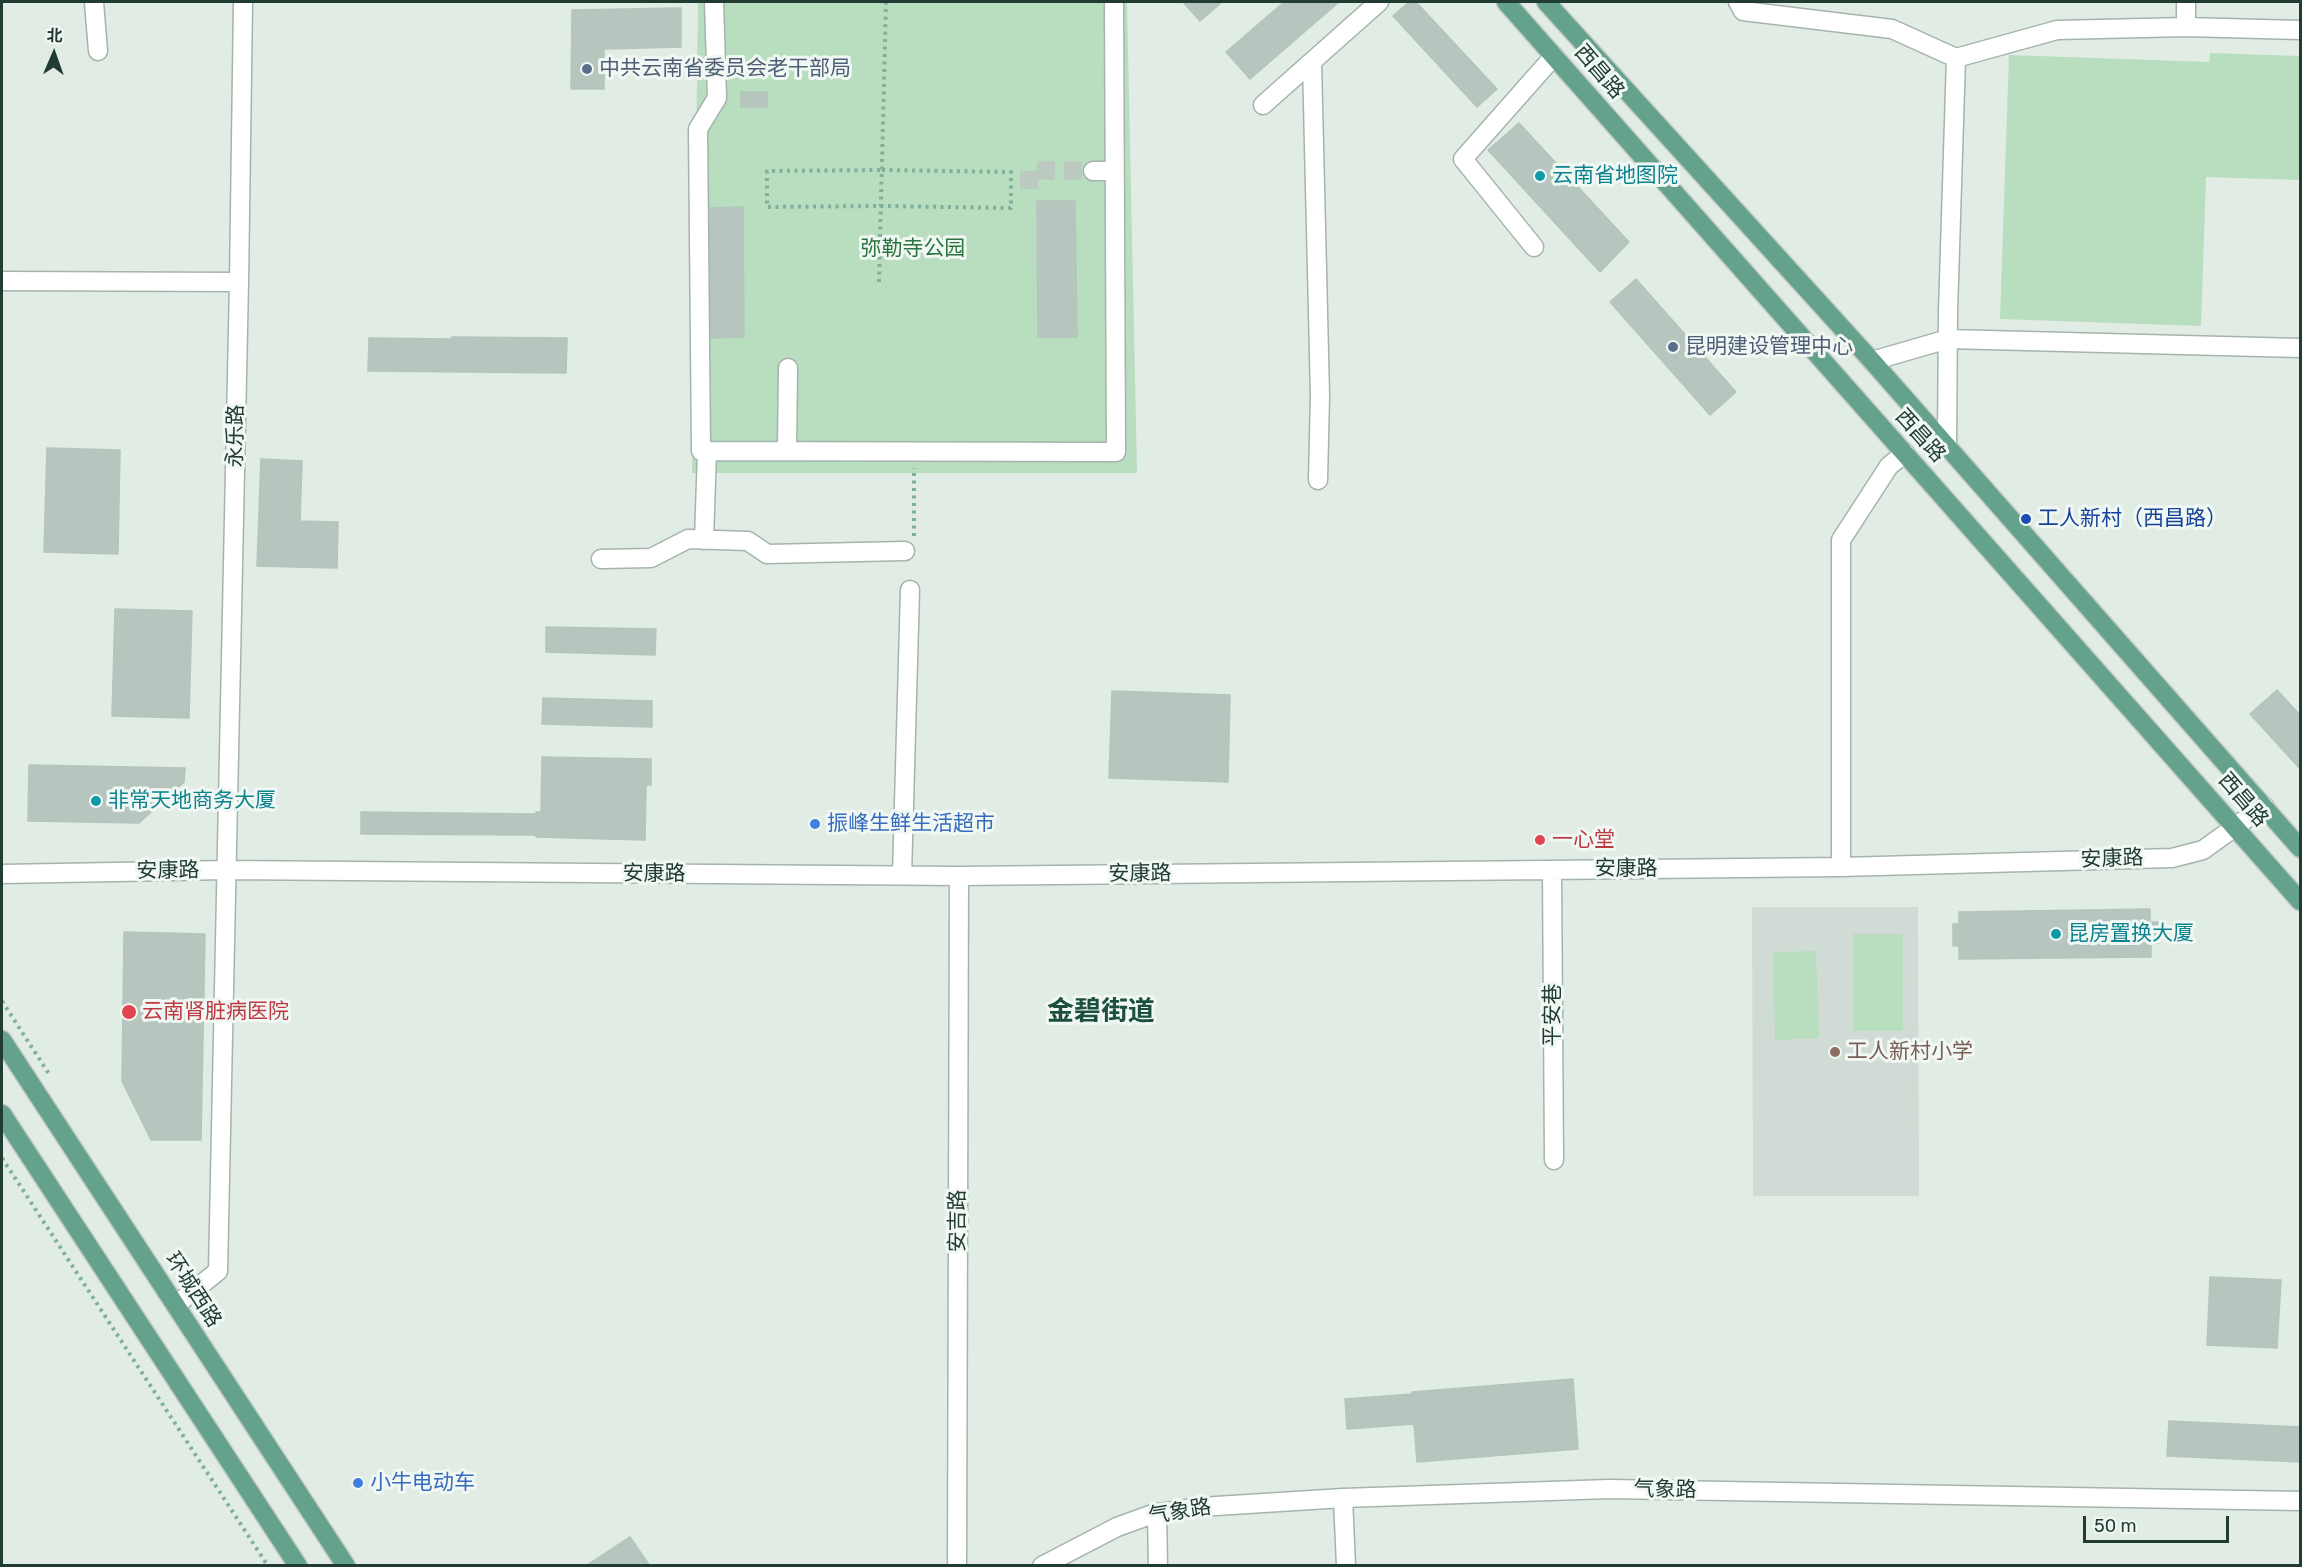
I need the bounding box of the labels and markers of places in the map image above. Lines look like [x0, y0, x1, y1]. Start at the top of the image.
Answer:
place label: 中共云南省委员会老干部局 [599, 56, 851, 82]
marker: 中共云南省委员会老干部局 [580, 62, 594, 76]
place label: 云南省地图院 [1552, 163, 1678, 189]
marker: 云南省地图院 [1533, 169, 1547, 183]
place label: 昆明建设管理中心 [1685, 334, 1853, 360]
marker: 昆明建设管理中心 [1666, 340, 1680, 354]
place label: 工人新村（西昌路） [2038, 506, 2227, 532]
marker: 工人新村（西昌路） [2019, 512, 2033, 526]
place label: 非常天地商务大厦 [108, 788, 276, 814]
marker: 非常天地商务大厦 [89, 794, 103, 808]
place label: 振峰生鲜生活超市 [827, 811, 995, 837]
marker: 振峰生鲜生活超市 [808, 817, 822, 831]
place label: 一心堂 [1552, 827, 1615, 853]
marker: 一心堂 [1533, 833, 1547, 847]
place label: 昆房置换大厦 [2068, 921, 2194, 947]
marker: 昆房置换大厦 [2049, 927, 2063, 941]
place label: 云南肾脏病医院 [142, 999, 289, 1025]
marker: 云南肾脏病医院 [120, 1003, 138, 1021]
place label: 工人新村小学 [1847, 1039, 1973, 1065]
marker: 工人新村小学 [1828, 1045, 1842, 1059]
place label: 小牛电动车 [370, 1470, 475, 1496]
marker: 小牛电动车 [351, 1476, 365, 1490]

